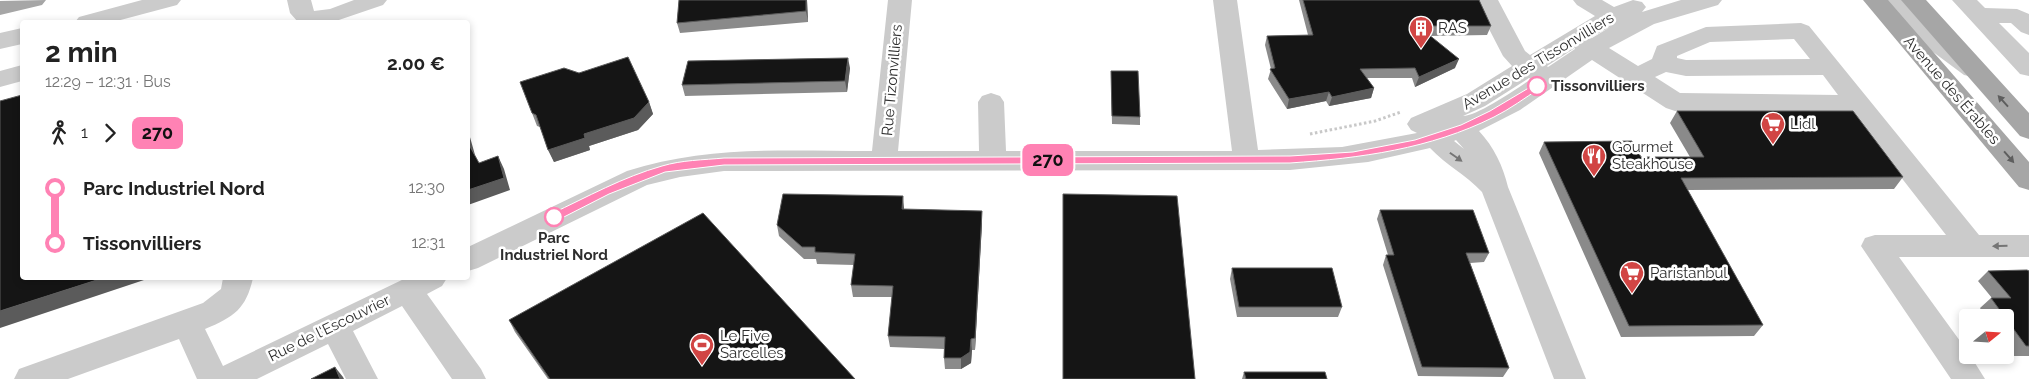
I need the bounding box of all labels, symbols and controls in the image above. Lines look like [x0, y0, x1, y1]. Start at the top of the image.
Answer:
street label: Avenue des Tissonvilliers [1459, 8, 1617, 114]
building icon: RAS [1408, 15, 1434, 49]
place label: RAS [1438, 19, 1467, 37]
street label: Rue Tizonvilliers [878, 23, 906, 137]
street label: Avenue des Érables [1900, 32, 2004, 148]
text: 2 min [45, 36, 118, 69]
text: 2.00 € [387, 52, 445, 74]
text: 12:29 – 12:31 · Bus [45, 72, 171, 91]
marker: Tissonvilliers [1527, 76, 1547, 96]
place label: Tissonvilliers [1551, 77, 1645, 95]
one-way arrow [1997, 94, 2008, 107]
supermarket icon: Lidl [1760, 111, 1786, 145]
place label: Lidl [1790, 115, 1816, 133]
icon: walk [45, 119, 73, 147]
icon: forward [96, 119, 124, 147]
text: 270 [142, 122, 173, 143]
text: 1 [81, 123, 88, 142]
place label: Gourmet Steakhouse [1612, 138, 1694, 173]
restaurant icon: Gourmet Steakhouse [1581, 143, 1607, 177]
line badge: 270 [1019, 144, 1077, 176]
text: 270 [1032, 149, 1064, 170]
one-way arrow [2004, 150, 2015, 163]
one-way arrow [1449, 152, 1463, 162]
text: Parc Industriel Nord [83, 177, 265, 199]
text: 12:30 [408, 178, 445, 197]
marker: Parc Industriel Nord [544, 207, 564, 227]
place label: Parc Industriel Nord [500, 229, 608, 264]
text: Tissonvilliers [83, 232, 202, 254]
text: 12:31 [411, 233, 445, 252]
one-way arrow [1992, 242, 2008, 250]
supermarket icon: Paristanbul [1619, 260, 1645, 294]
place label: Paristanbul [1650, 264, 1728, 282]
street label: Rue de l'Escouvrier [265, 290, 393, 365]
north arrow [1959, 309, 2014, 364]
map controls [1959, 309, 2014, 364]
place label: Le Five Sarcelles [720, 327, 783, 362]
sports icon: Le Five Sarcelles [689, 332, 715, 366]

